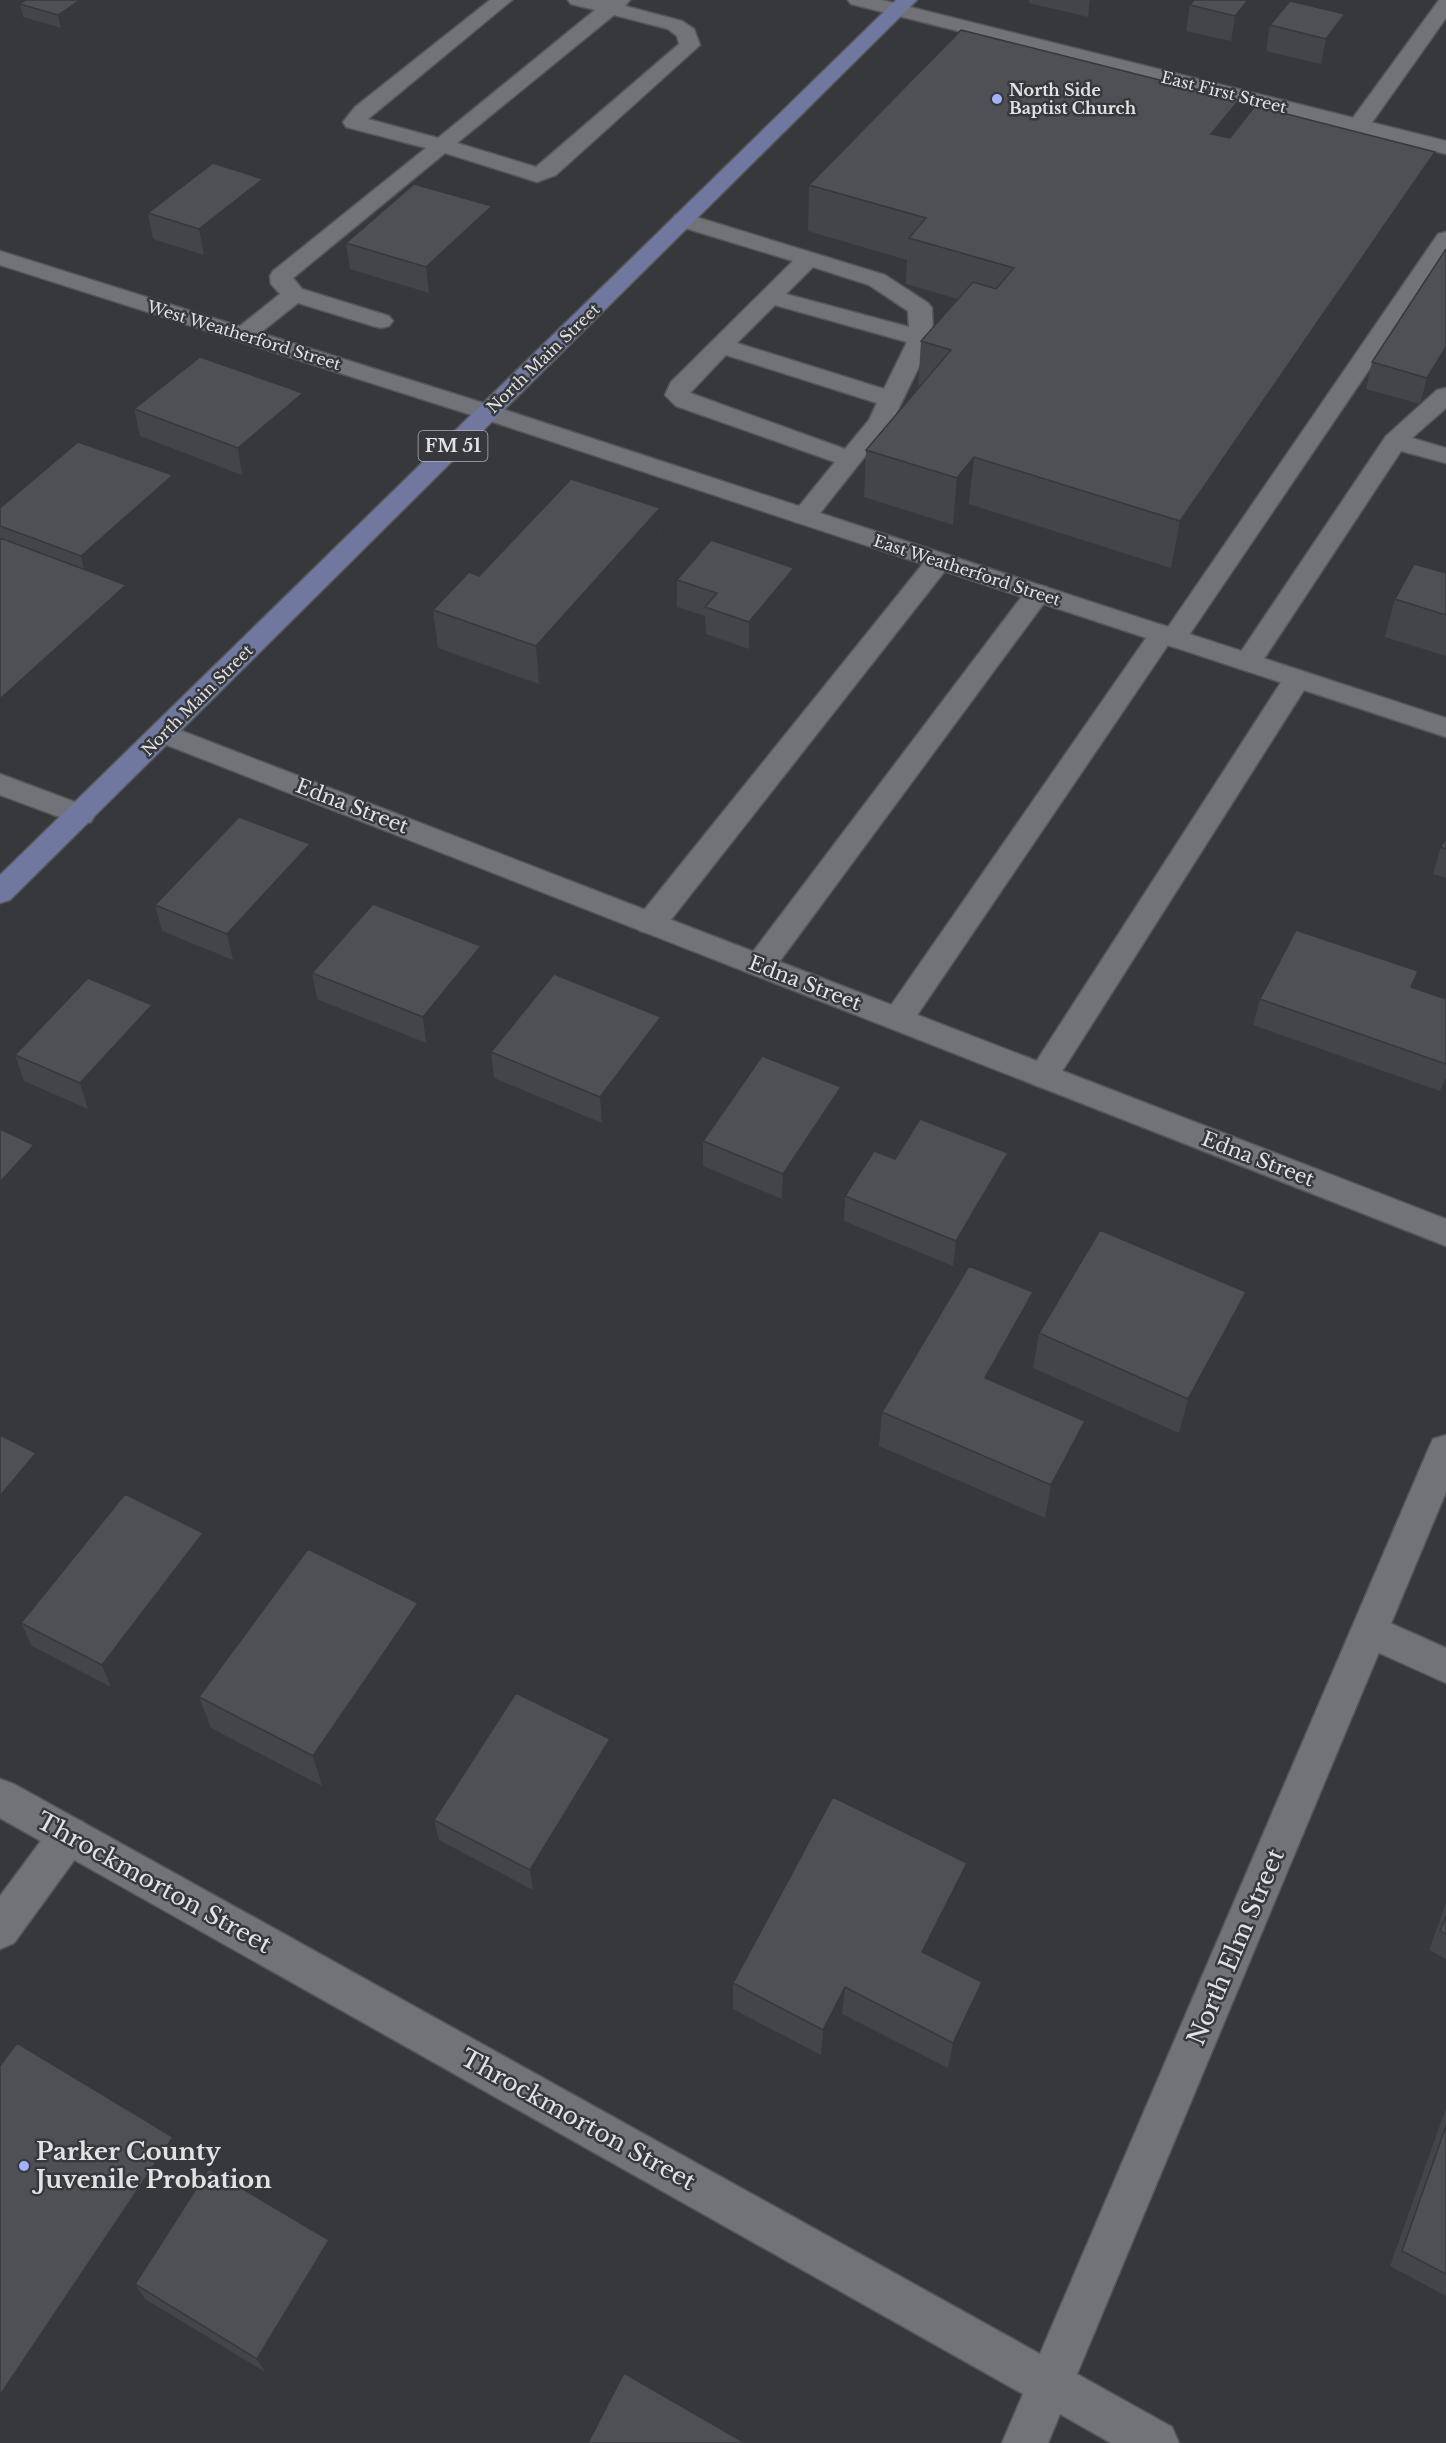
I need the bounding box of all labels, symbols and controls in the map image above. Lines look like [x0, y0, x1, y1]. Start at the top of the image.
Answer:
street label: East First Street [1159, 67, 1289, 117]
place label: North Side Baptist Church [1009, 80, 1137, 118]
marker: North Side Baptist Church [990, 92, 1004, 106]
street label: West Weatherford Street [144, 296, 343, 374]
street label: North Main Street [482, 299, 604, 417]
road number: FM 51 [418, 431, 488, 461]
street label: East Weatherford Street [871, 530, 1063, 610]
street label: North Main Street [137, 640, 257, 760]
street label: Edna Street [292, 774, 412, 839]
street label: Edna Street [745, 951, 865, 1016]
street label: Edna Street [1198, 1127, 1318, 1192]
street label: Throckmorton Street [32, 1806, 277, 1959]
street label: North Elm Street [1181, 1844, 1290, 2049]
street label: Throckmorton Street [456, 2043, 701, 2196]
place label: Parker County Juvenile Probation [31, 2137, 272, 2194]
marker: Parker County Juvenile Probation [17, 2159, 31, 2173]

